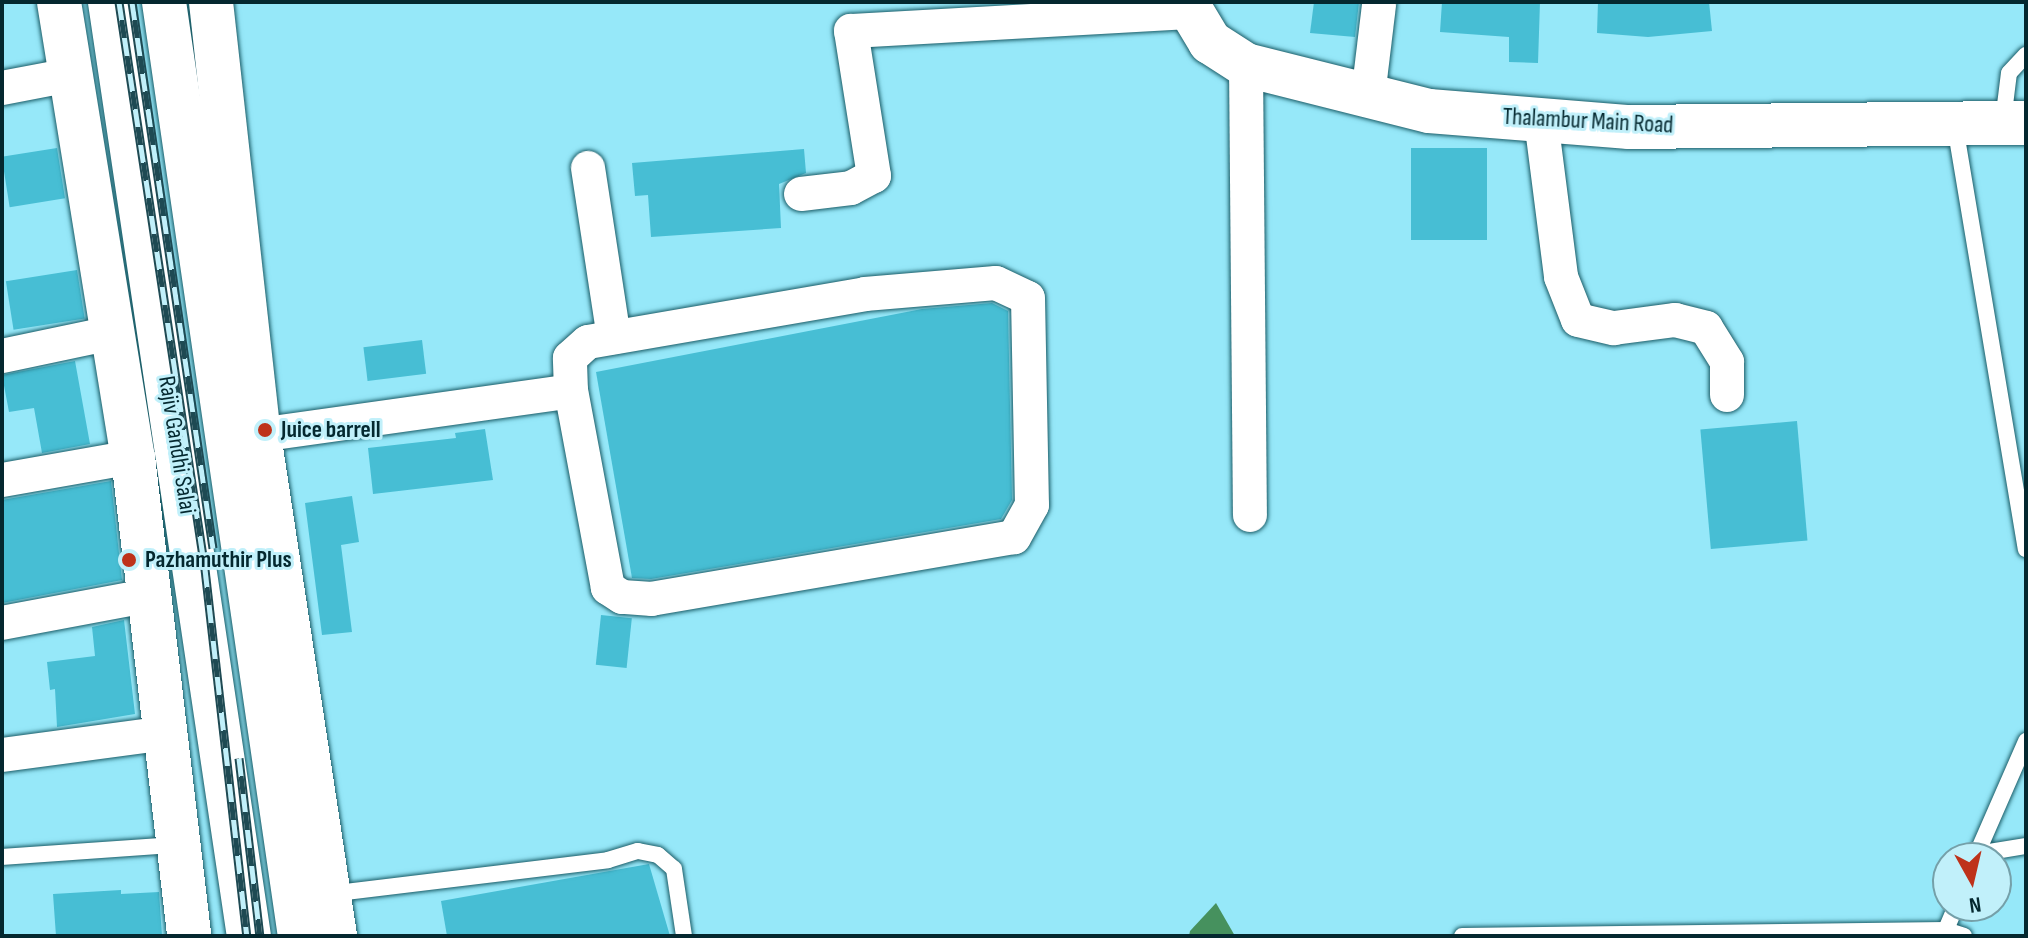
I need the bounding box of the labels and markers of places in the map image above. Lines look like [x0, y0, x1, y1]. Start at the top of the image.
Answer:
place label: Juice barrell [281, 416, 381, 444]
marker: Juice barrell [256, 421, 274, 439]
place label: Pazhamuthir Plus [145, 546, 292, 574]
marker: Pazhamuthir Plus [120, 551, 138, 569]

